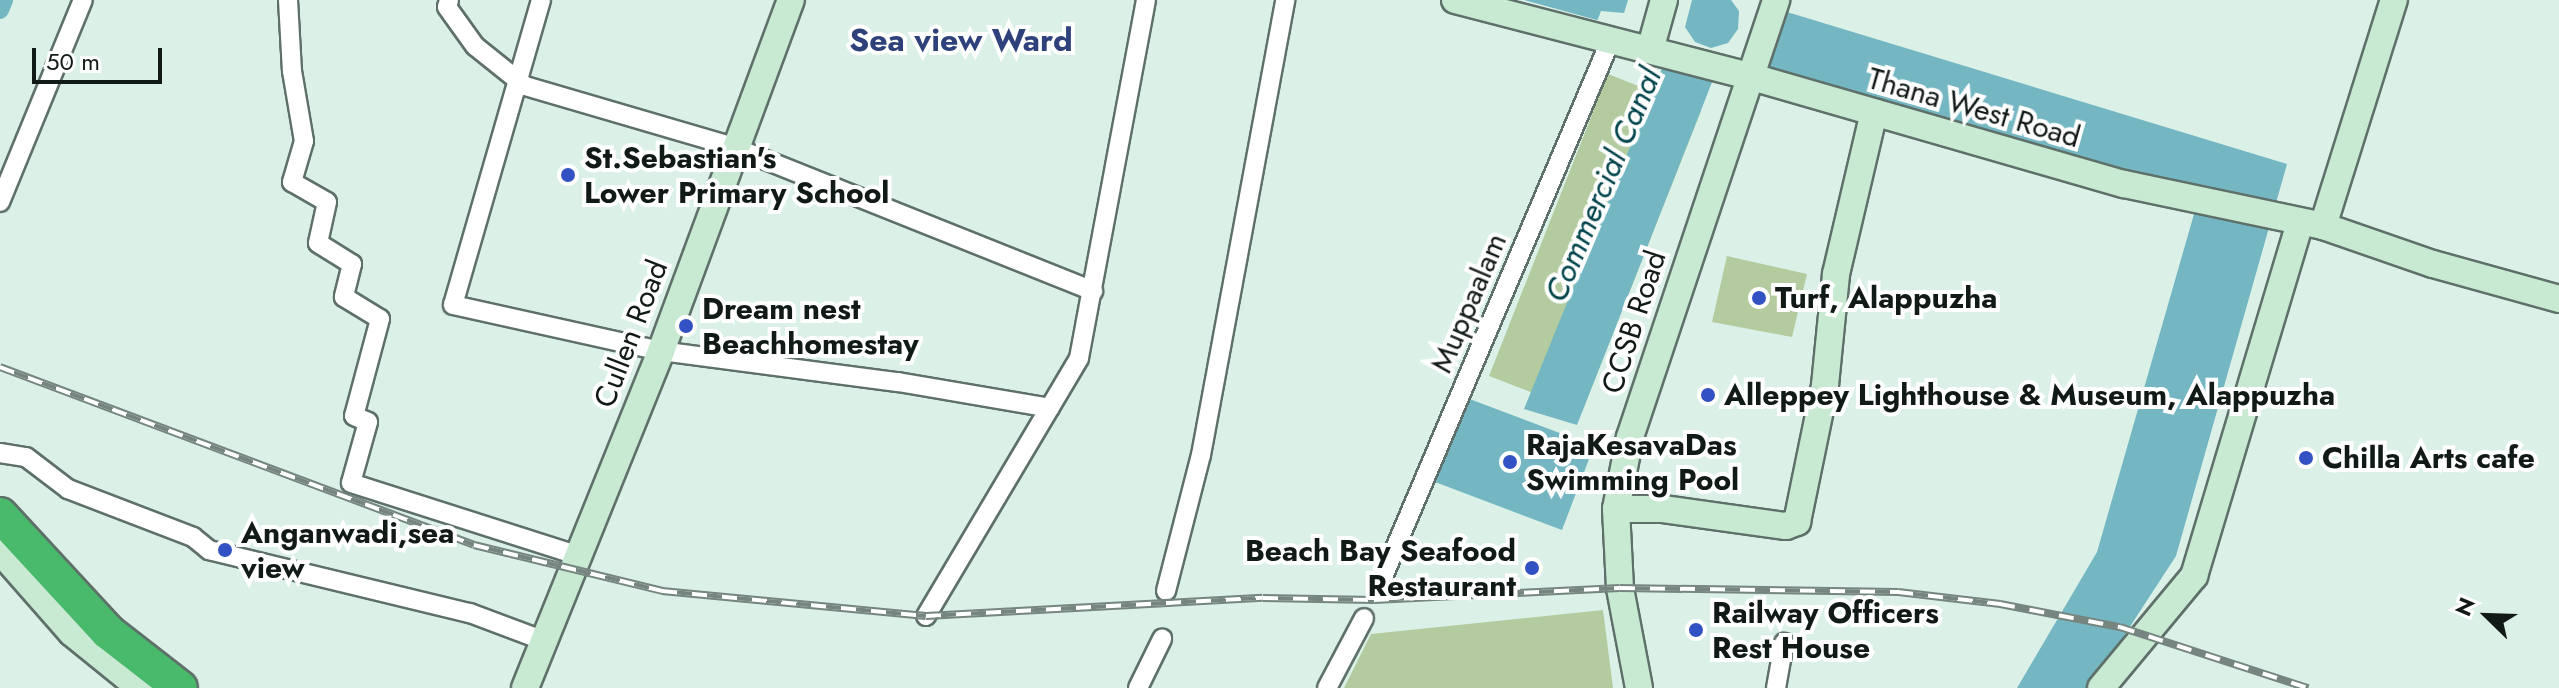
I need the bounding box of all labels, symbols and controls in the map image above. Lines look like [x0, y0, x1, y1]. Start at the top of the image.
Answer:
district label: Sea view Ward [849, 21, 1073, 59]
scale bar [36, 32, 166, 82]
text: 50 m [46, 44, 100, 79]
street label: Thana West Road [1864, 61, 2084, 155]
water label: Commercial Canal [1536, 62, 1670, 308]
place label: St.Sebastian's Lower Primary School [584, 140, 889, 210]
marker: St.Sebastian's Lower Primary School [559, 166, 577, 184]
street label: Muppaalam [1424, 228, 1514, 378]
street label: CCSB Road [1594, 246, 1674, 398]
street label: Cullen Road [586, 255, 676, 413]
place label: Turf, Alappuzha [1775, 280, 1998, 316]
marker: Turf, Alappuzha [1750, 289, 1768, 307]
place label: Dream nest Beachhomestay [702, 291, 919, 362]
marker: Dream nest Beachhomestay [677, 317, 695, 335]
place label: Alleppey Lighthouse & Museum, Alappuzha [1724, 377, 2335, 413]
marker: Alleppey Lighthouse & Museum, Alappuzha [1699, 386, 1717, 404]
place label: RajaKesavaDas Swimming Pool [1526, 427, 1739, 498]
place label: Chilla Arts cafe [2322, 440, 2535, 476]
marker: Chilla Arts cafe [2297, 449, 2315, 467]
marker: RajaKesavaDas Swimming Pool [1501, 453, 1519, 471]
place label: Anganwadi,sea view [241, 515, 454, 586]
place label: Beach Bay Seafood Restaurant [1245, 533, 1516, 604]
marker: Anganwadi,sea view [216, 541, 234, 559]
marker: Beach Bay Seafood Restaurant [1523, 559, 1541, 577]
north arrow [2447, 576, 2527, 656]
text: N [2447, 592, 2483, 621]
place label: Railway Officers Rest House [1712, 595, 1939, 666]
marker: Railway Officers Rest House [1687, 621, 1705, 639]

